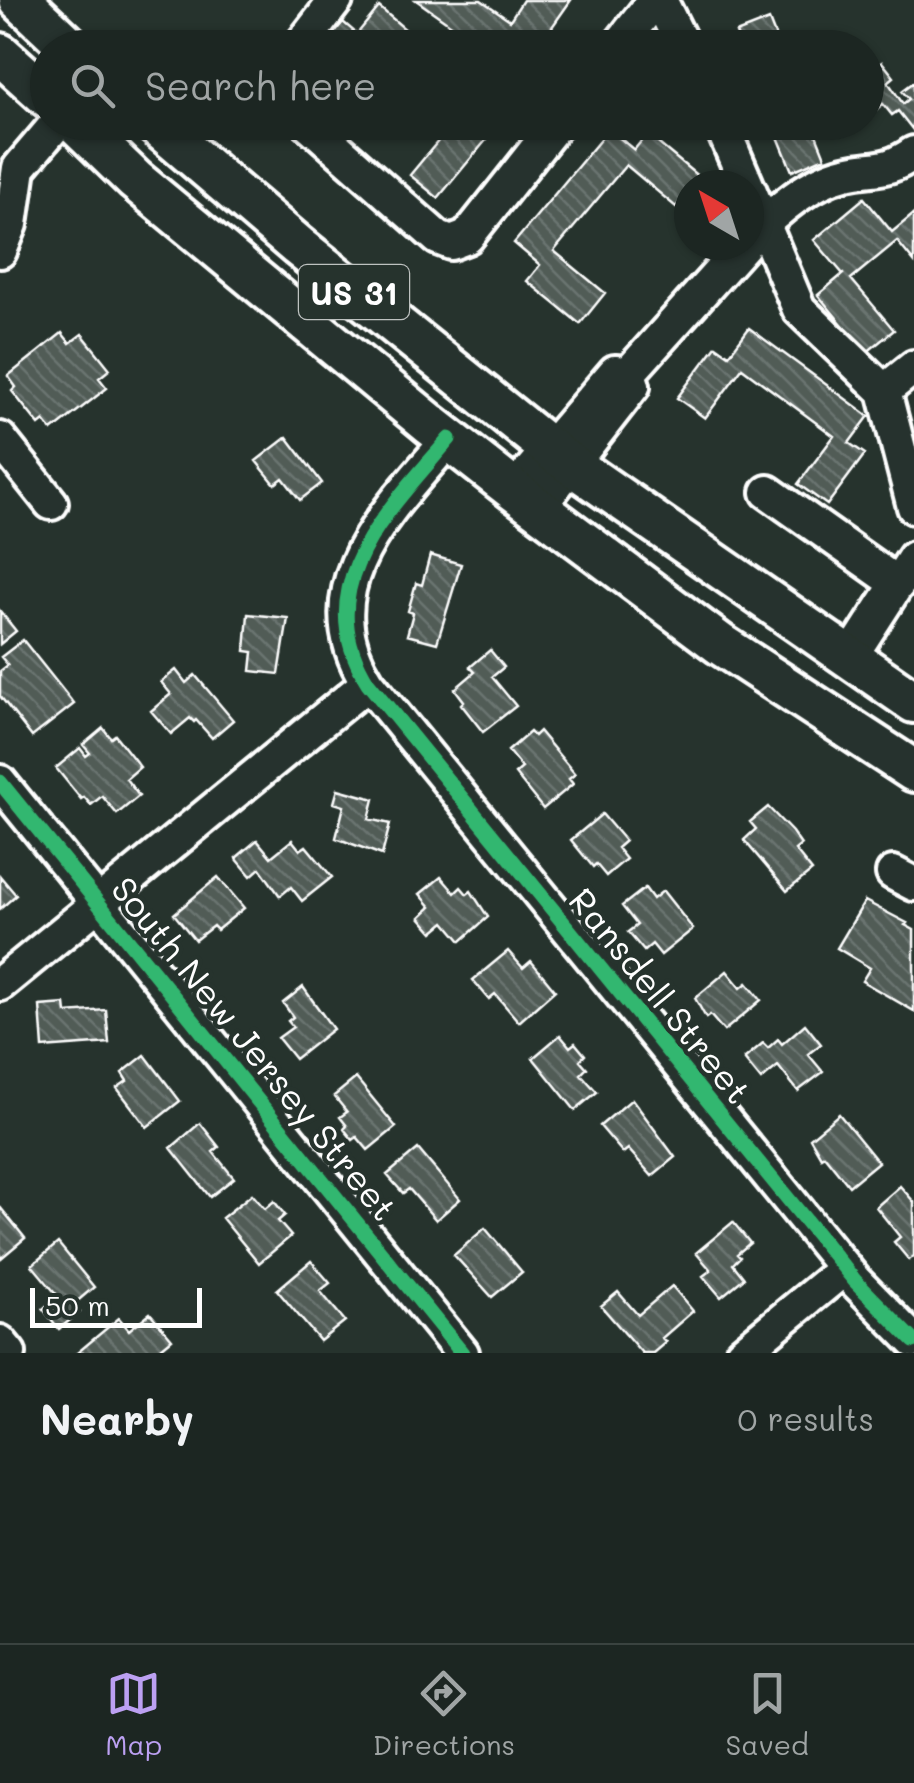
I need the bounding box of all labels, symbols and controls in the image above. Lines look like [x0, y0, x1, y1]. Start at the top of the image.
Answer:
search box [30, 30, 884, 140]
icon: search [65, 58, 120, 113]
text: Search here [145, 60, 376, 110]
north arrow [674, 170, 764, 260]
road number: US 31 [299, 265, 409, 319]
street label: South New Jersey Street [102, 867, 408, 1229]
street label: Ransdell Street [560, 878, 762, 1112]
scale bar [30, 1283, 202, 1328]
text: 50 m [45, 1287, 110, 1323]
text: Nearby [40, 1391, 194, 1446]
text: 0 results [737, 1397, 874, 1439]
tab: Map [105, 1666, 162, 1762]
tab: Directions [373, 1666, 515, 1762]
tab: Saved [726, 1666, 809, 1762]

